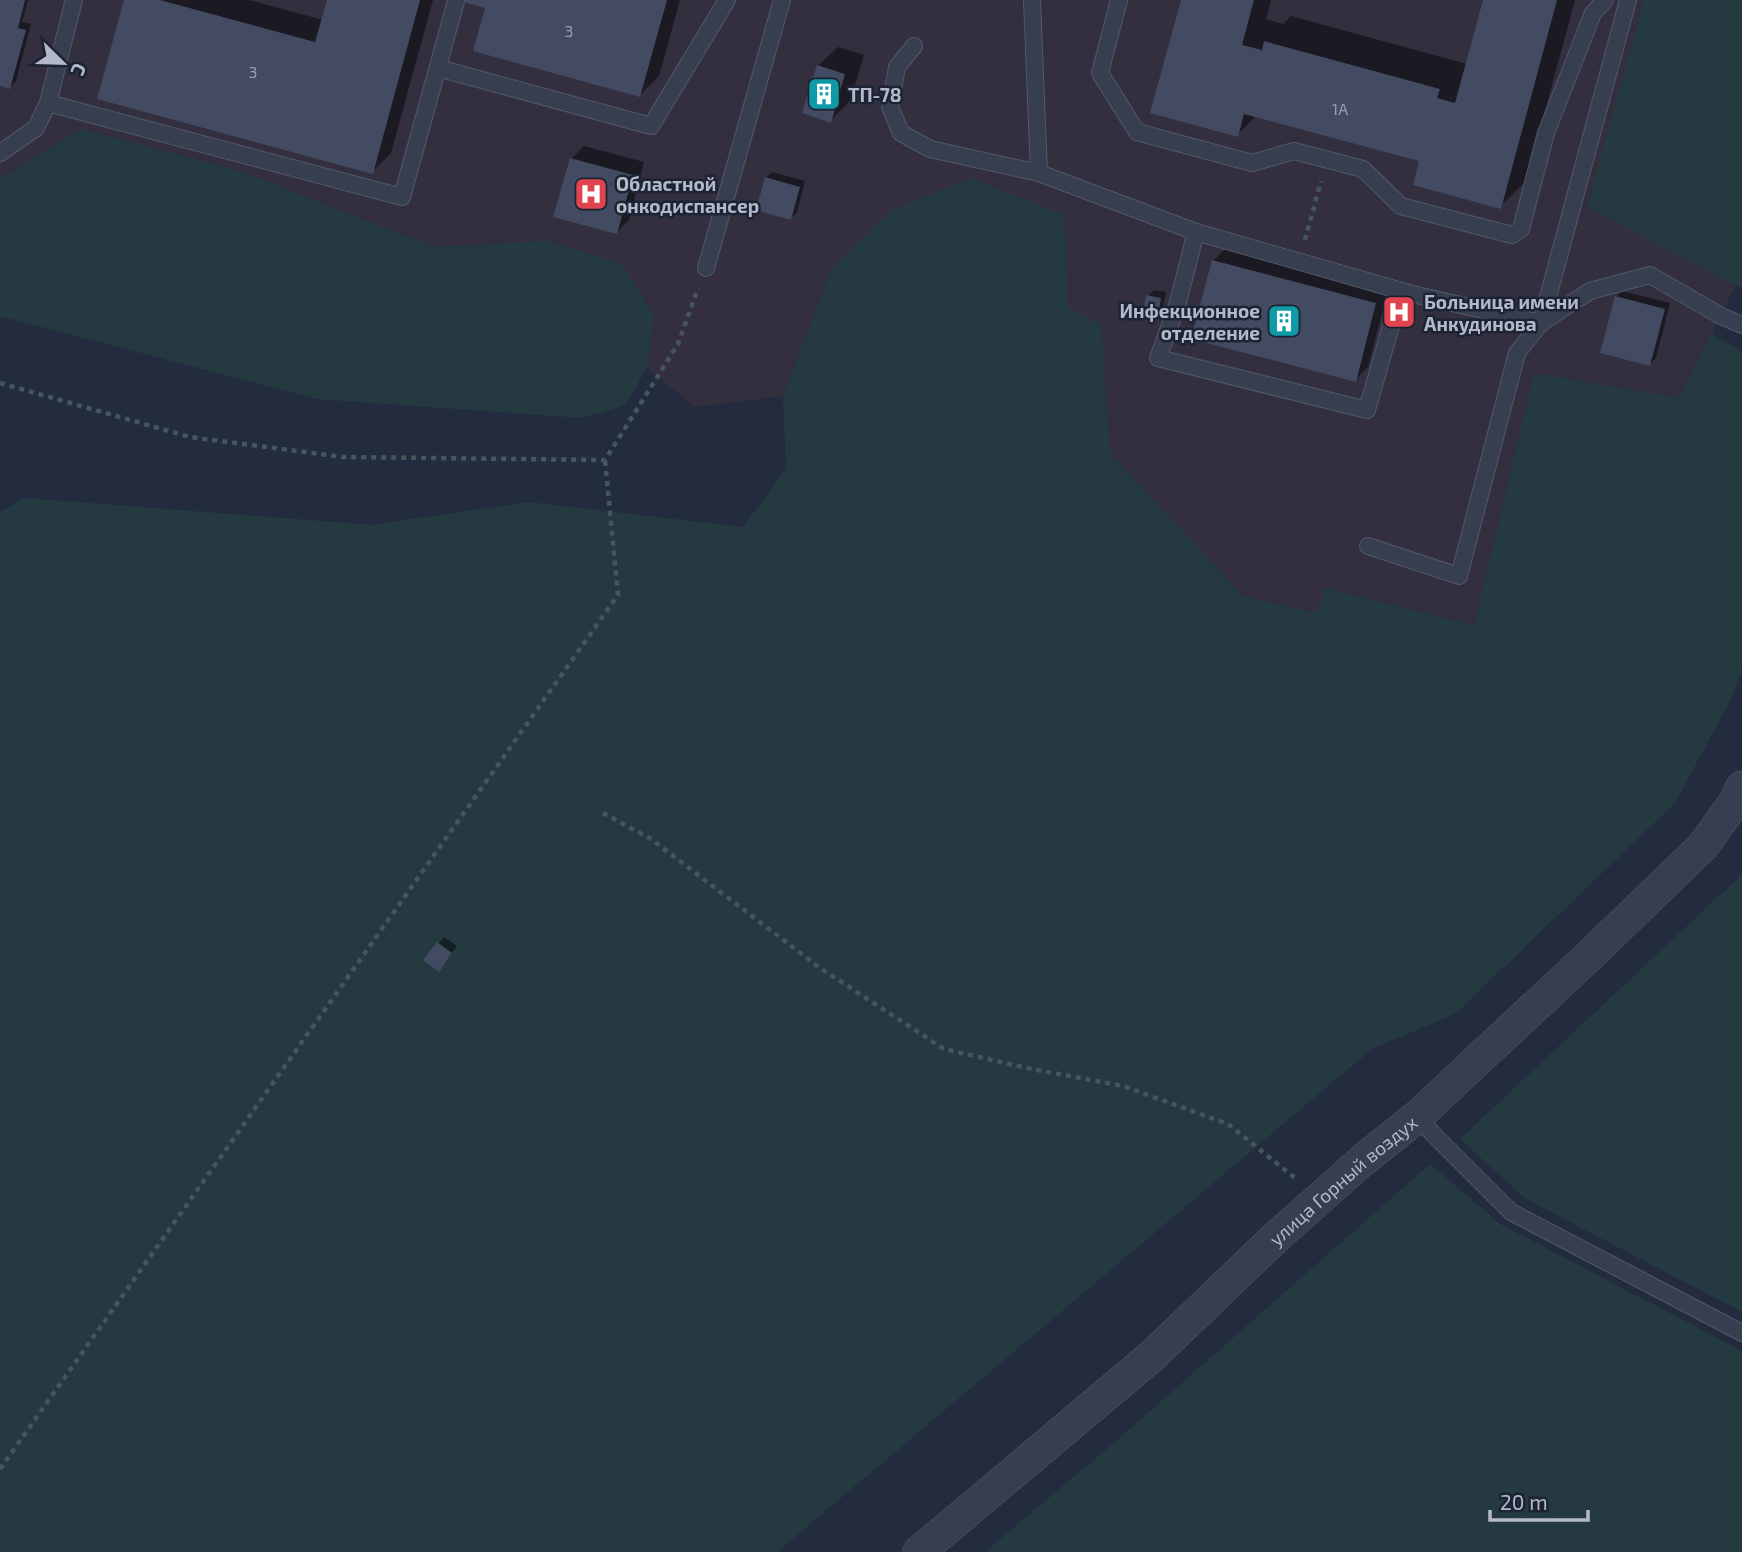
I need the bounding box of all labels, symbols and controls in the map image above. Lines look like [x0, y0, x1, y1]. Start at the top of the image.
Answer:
house number: 3 [565, 21, 573, 40]
north arrow [28, 28, 98, 98]
text: С [66, 60, 92, 79]
house number: 3 [249, 62, 257, 81]
building icon: ТП-78 [805, 75, 843, 113]
place label: ТП-78 [848, 83, 902, 106]
house number: 1А [1332, 99, 1348, 118]
place label: Областной онкодиспансер [616, 172, 759, 217]
hospital icon: Областной онкодиспансер [572, 175, 610, 213]
place label: Больница имени Анкудинова [1424, 290, 1579, 335]
hospital icon: Больница имени Анкудинова [1380, 293, 1418, 331]
place label: Инфекционное отделение [1120, 299, 1260, 344]
building icon: Инфекционное отделение [1265, 302, 1303, 340]
street label: улица Горный воздух [1264, 1110, 1421, 1251]
scale bar [1490, 1478, 1588, 1522]
text: 20 m [1500, 1489, 1548, 1514]

